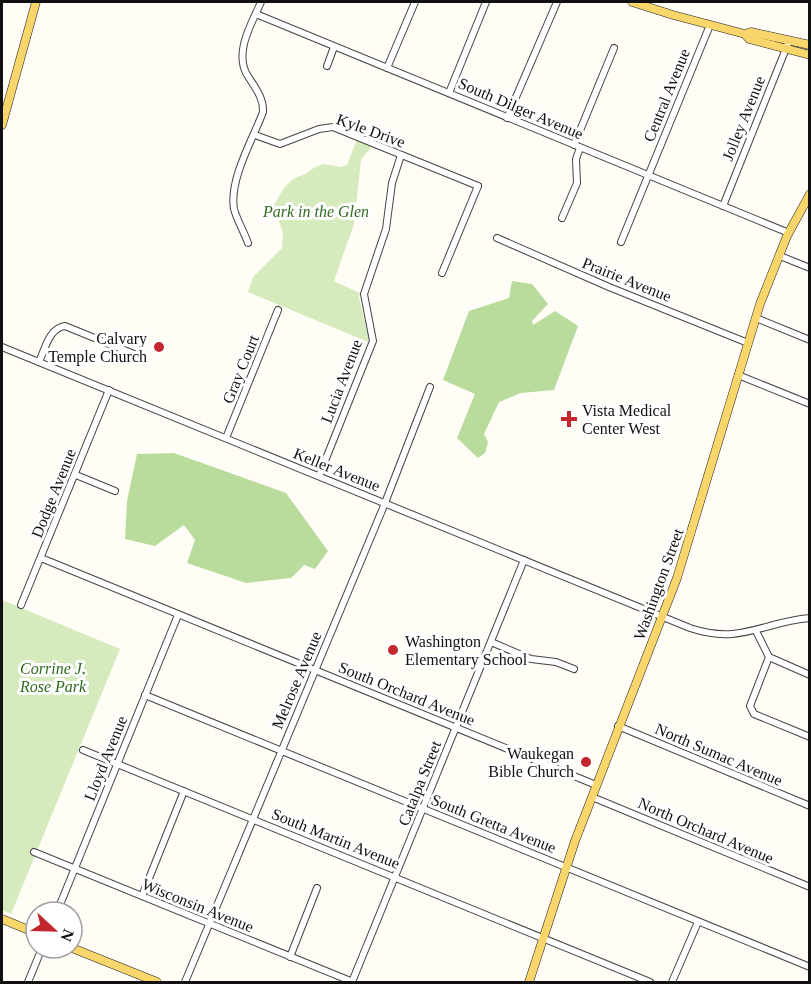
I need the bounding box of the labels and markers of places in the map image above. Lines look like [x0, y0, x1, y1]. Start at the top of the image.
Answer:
place label: Calvary Temple Church [48, 330, 147, 366]
marker: Calvary Temple Church [152, 340, 166, 354]
place label: Vista Medical Center West [582, 402, 672, 437]
marker: Vista Medical Center West [560, 410, 578, 428]
place label: Washington Elementary School [405, 633, 528, 669]
marker: Washington Elementary School [386, 643, 400, 657]
place label: Waukegan Bible Church [488, 745, 574, 780]
marker: Waukegan Bible Church [579, 755, 593, 769]

